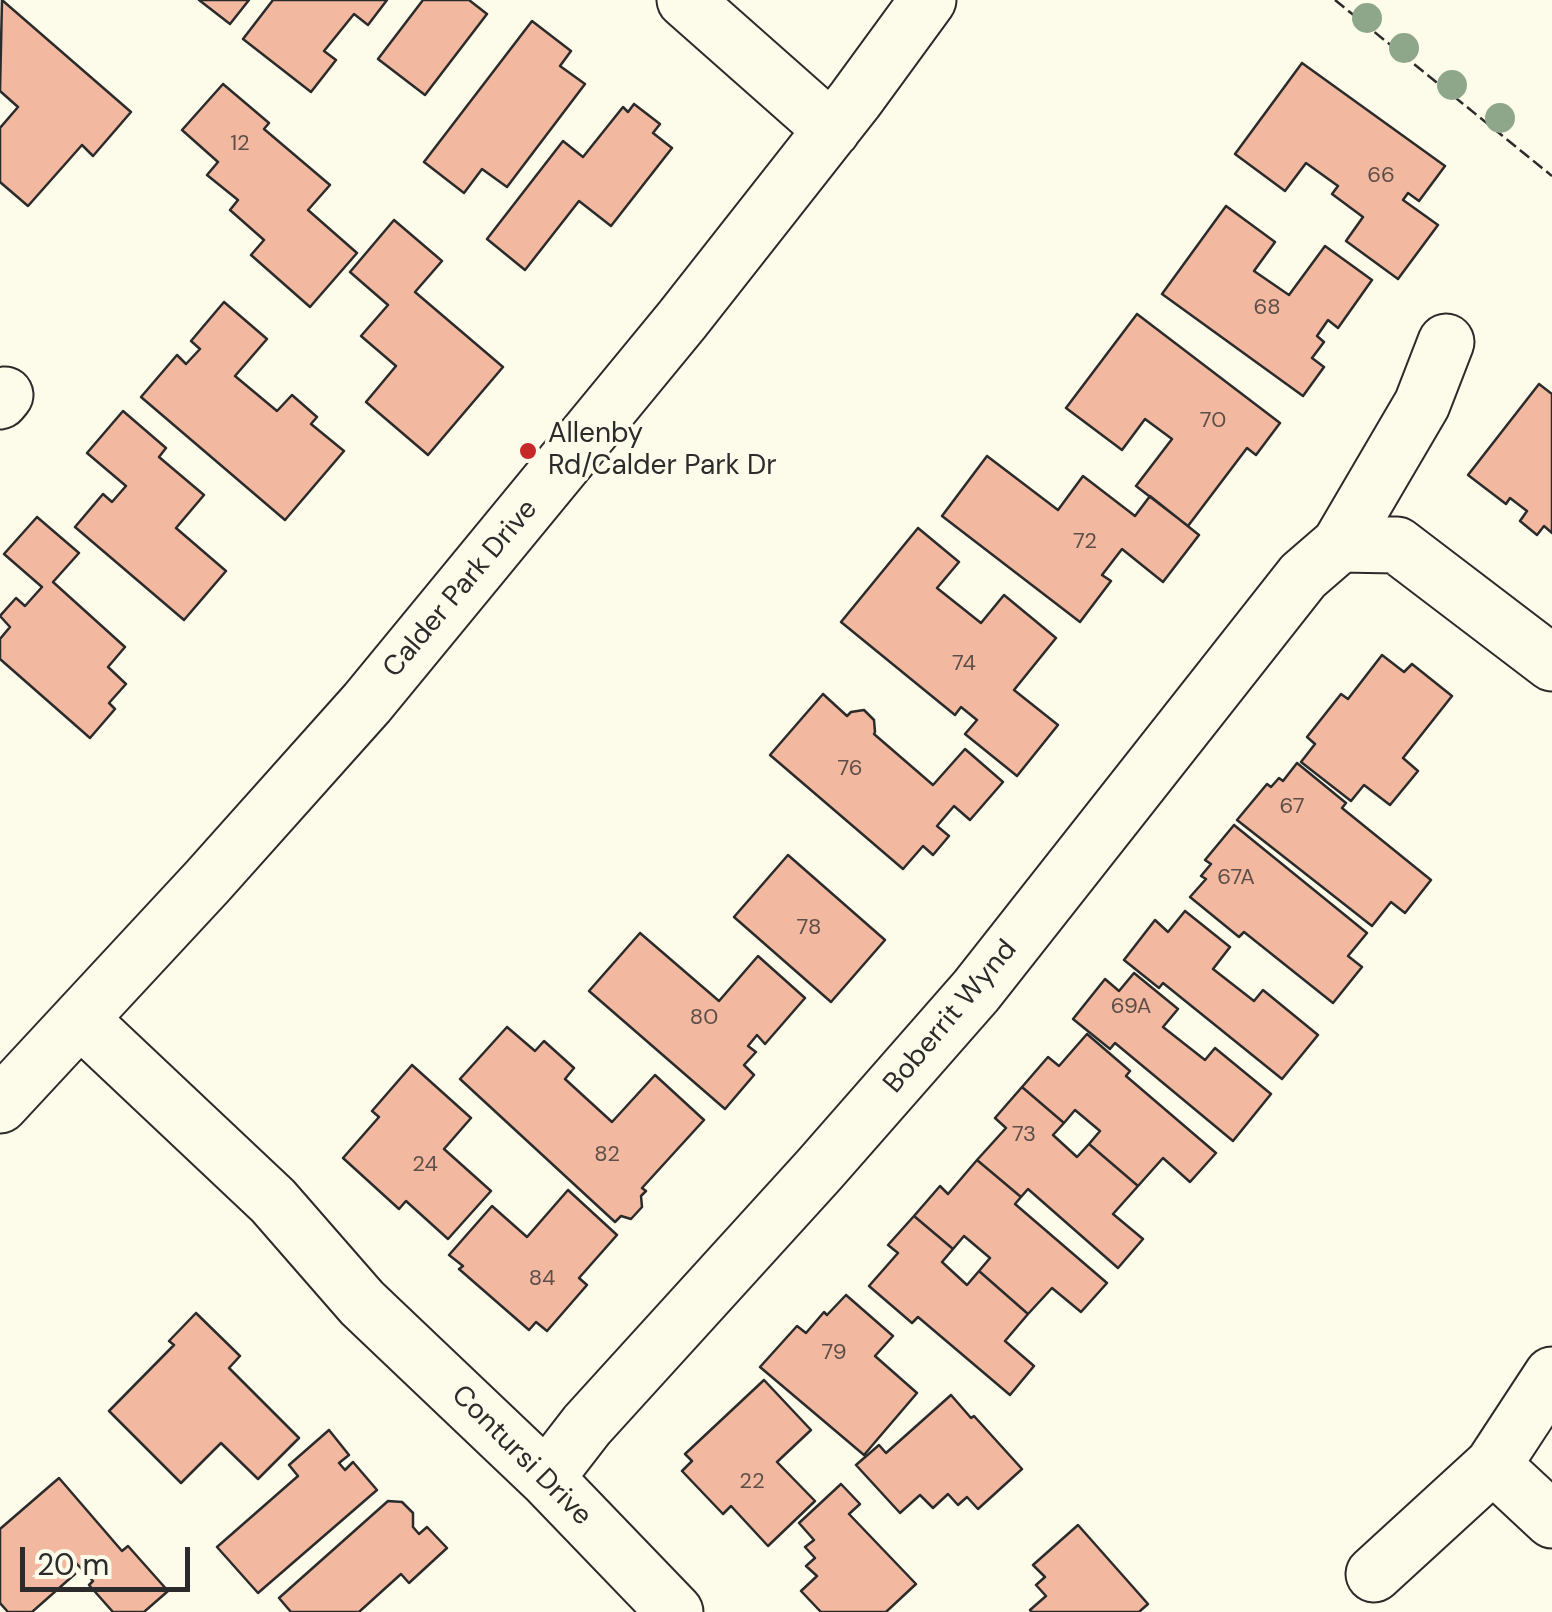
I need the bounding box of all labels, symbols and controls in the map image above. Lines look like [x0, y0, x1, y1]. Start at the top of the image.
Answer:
house number: 12 [230, 131, 250, 157]
house number: 66 [1367, 163, 1395, 189]
house number: 68 [1253, 295, 1281, 321]
house number: 70 [1200, 408, 1226, 434]
place label: Allenby Rd/Calder Park Dr [548, 418, 777, 484]
marker: Allenby Rd/Calder Park Dr [517, 440, 539, 462]
street label: Calder Park Drive [377, 493, 545, 685]
house number: 72 [1073, 529, 1097, 555]
house number: 74 [952, 651, 976, 677]
house number: 76 [838, 756, 862, 782]
house number: 67 [1280, 794, 1304, 820]
house number: 67A [1217, 865, 1255, 891]
house number: 78 [797, 915, 821, 941]
street label: Boberrit Wynd [877, 934, 1025, 1100]
house number: 69A [1111, 994, 1151, 1020]
house number: 80 [690, 1005, 718, 1031]
house number: 73 [1012, 1122, 1036, 1148]
house number: 82 [594, 1142, 620, 1168]
house number: 24 [412, 1152, 438, 1178]
house number: 84 [529, 1266, 555, 1292]
house number: 79 [822, 1340, 846, 1366]
street label: Contursi Drive [444, 1379, 598, 1533]
house number: 22 [739, 1469, 765, 1495]
scale bar [25, 1527, 195, 1589]
text: 20 m [37, 1545, 109, 1584]

